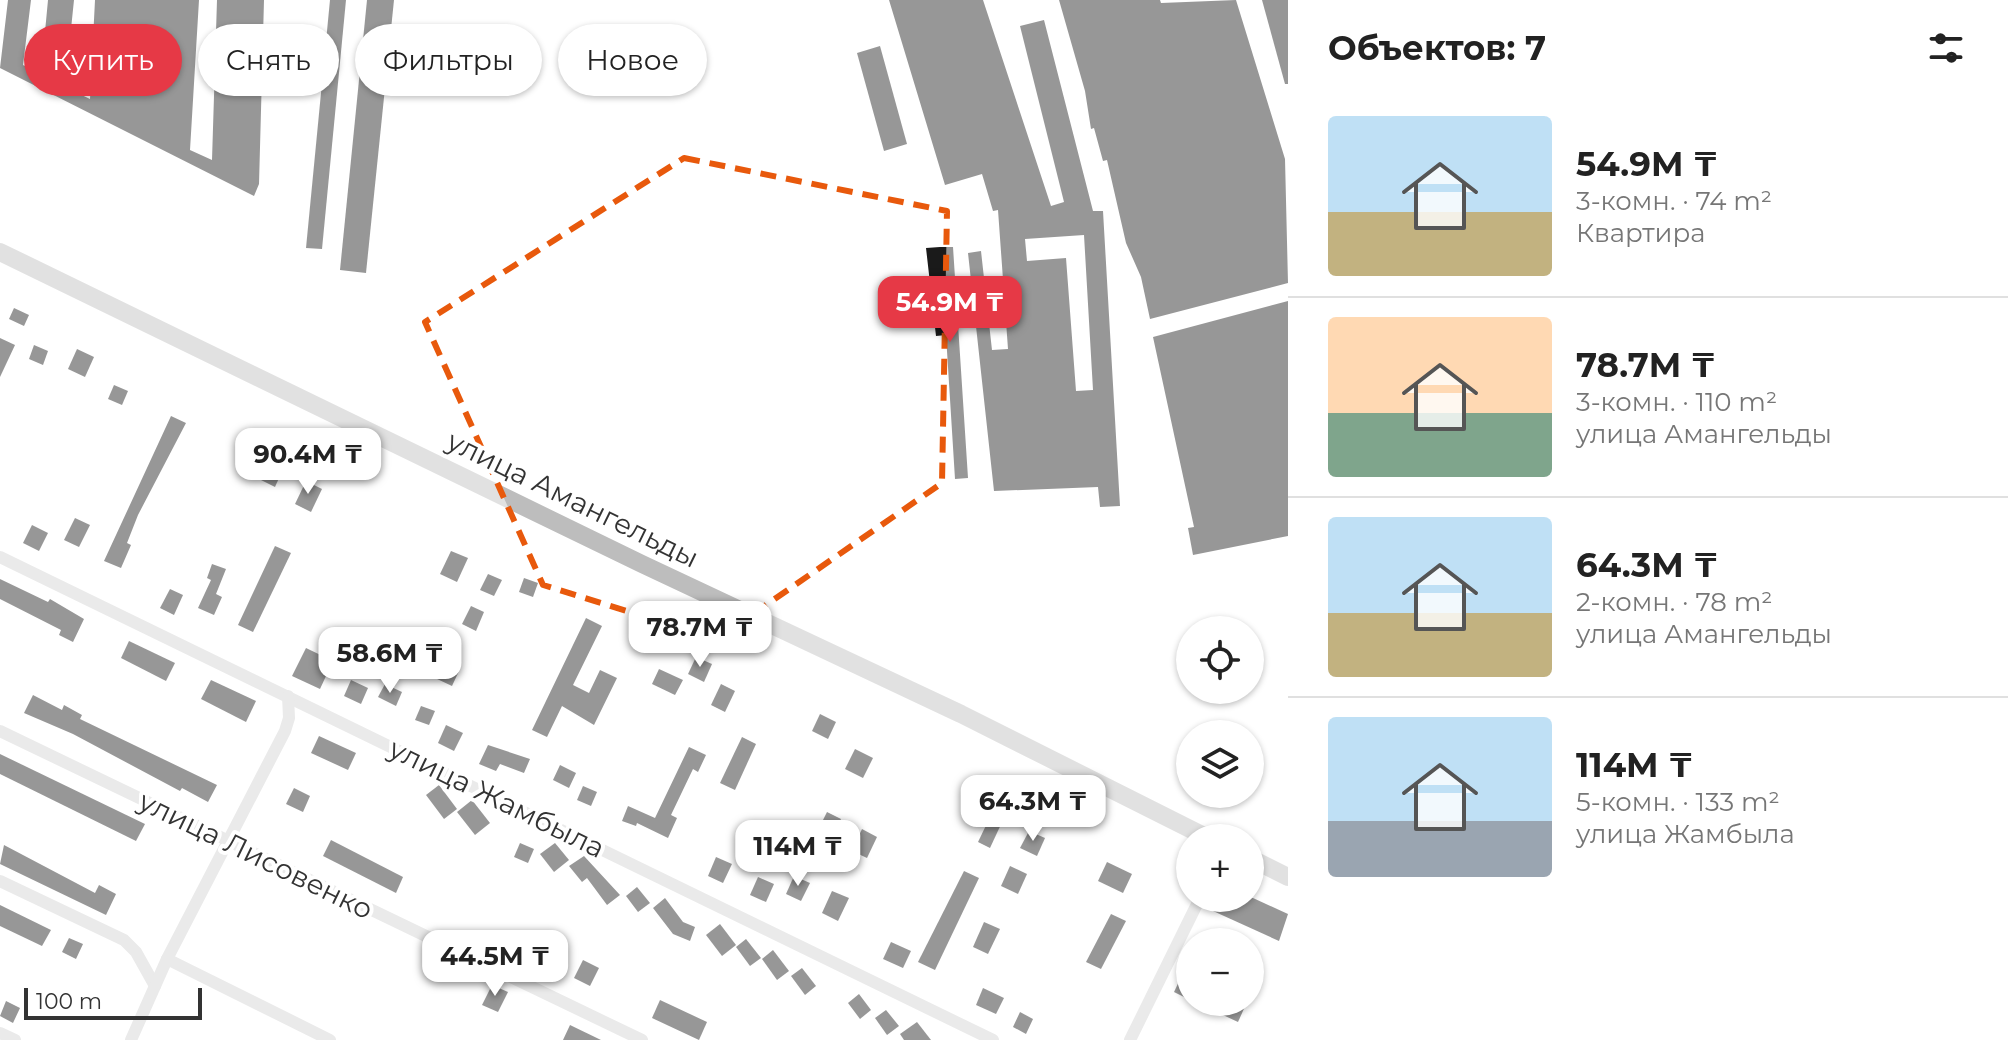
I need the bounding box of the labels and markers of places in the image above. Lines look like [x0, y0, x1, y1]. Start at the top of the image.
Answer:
pin: 54.9M ₸ [876, 276, 1024, 344]
pin: 90.4M ₸ [234, 428, 382, 496]
pin: 78.7M ₸ [626, 601, 774, 669]
pin: 58.6M ₸ [316, 627, 464, 695]
pin: 64.3M ₸ [959, 775, 1107, 843]
pin: 114M ₸ [733, 820, 863, 888]
pin: 44.5M ₸ [421, 930, 569, 998]

